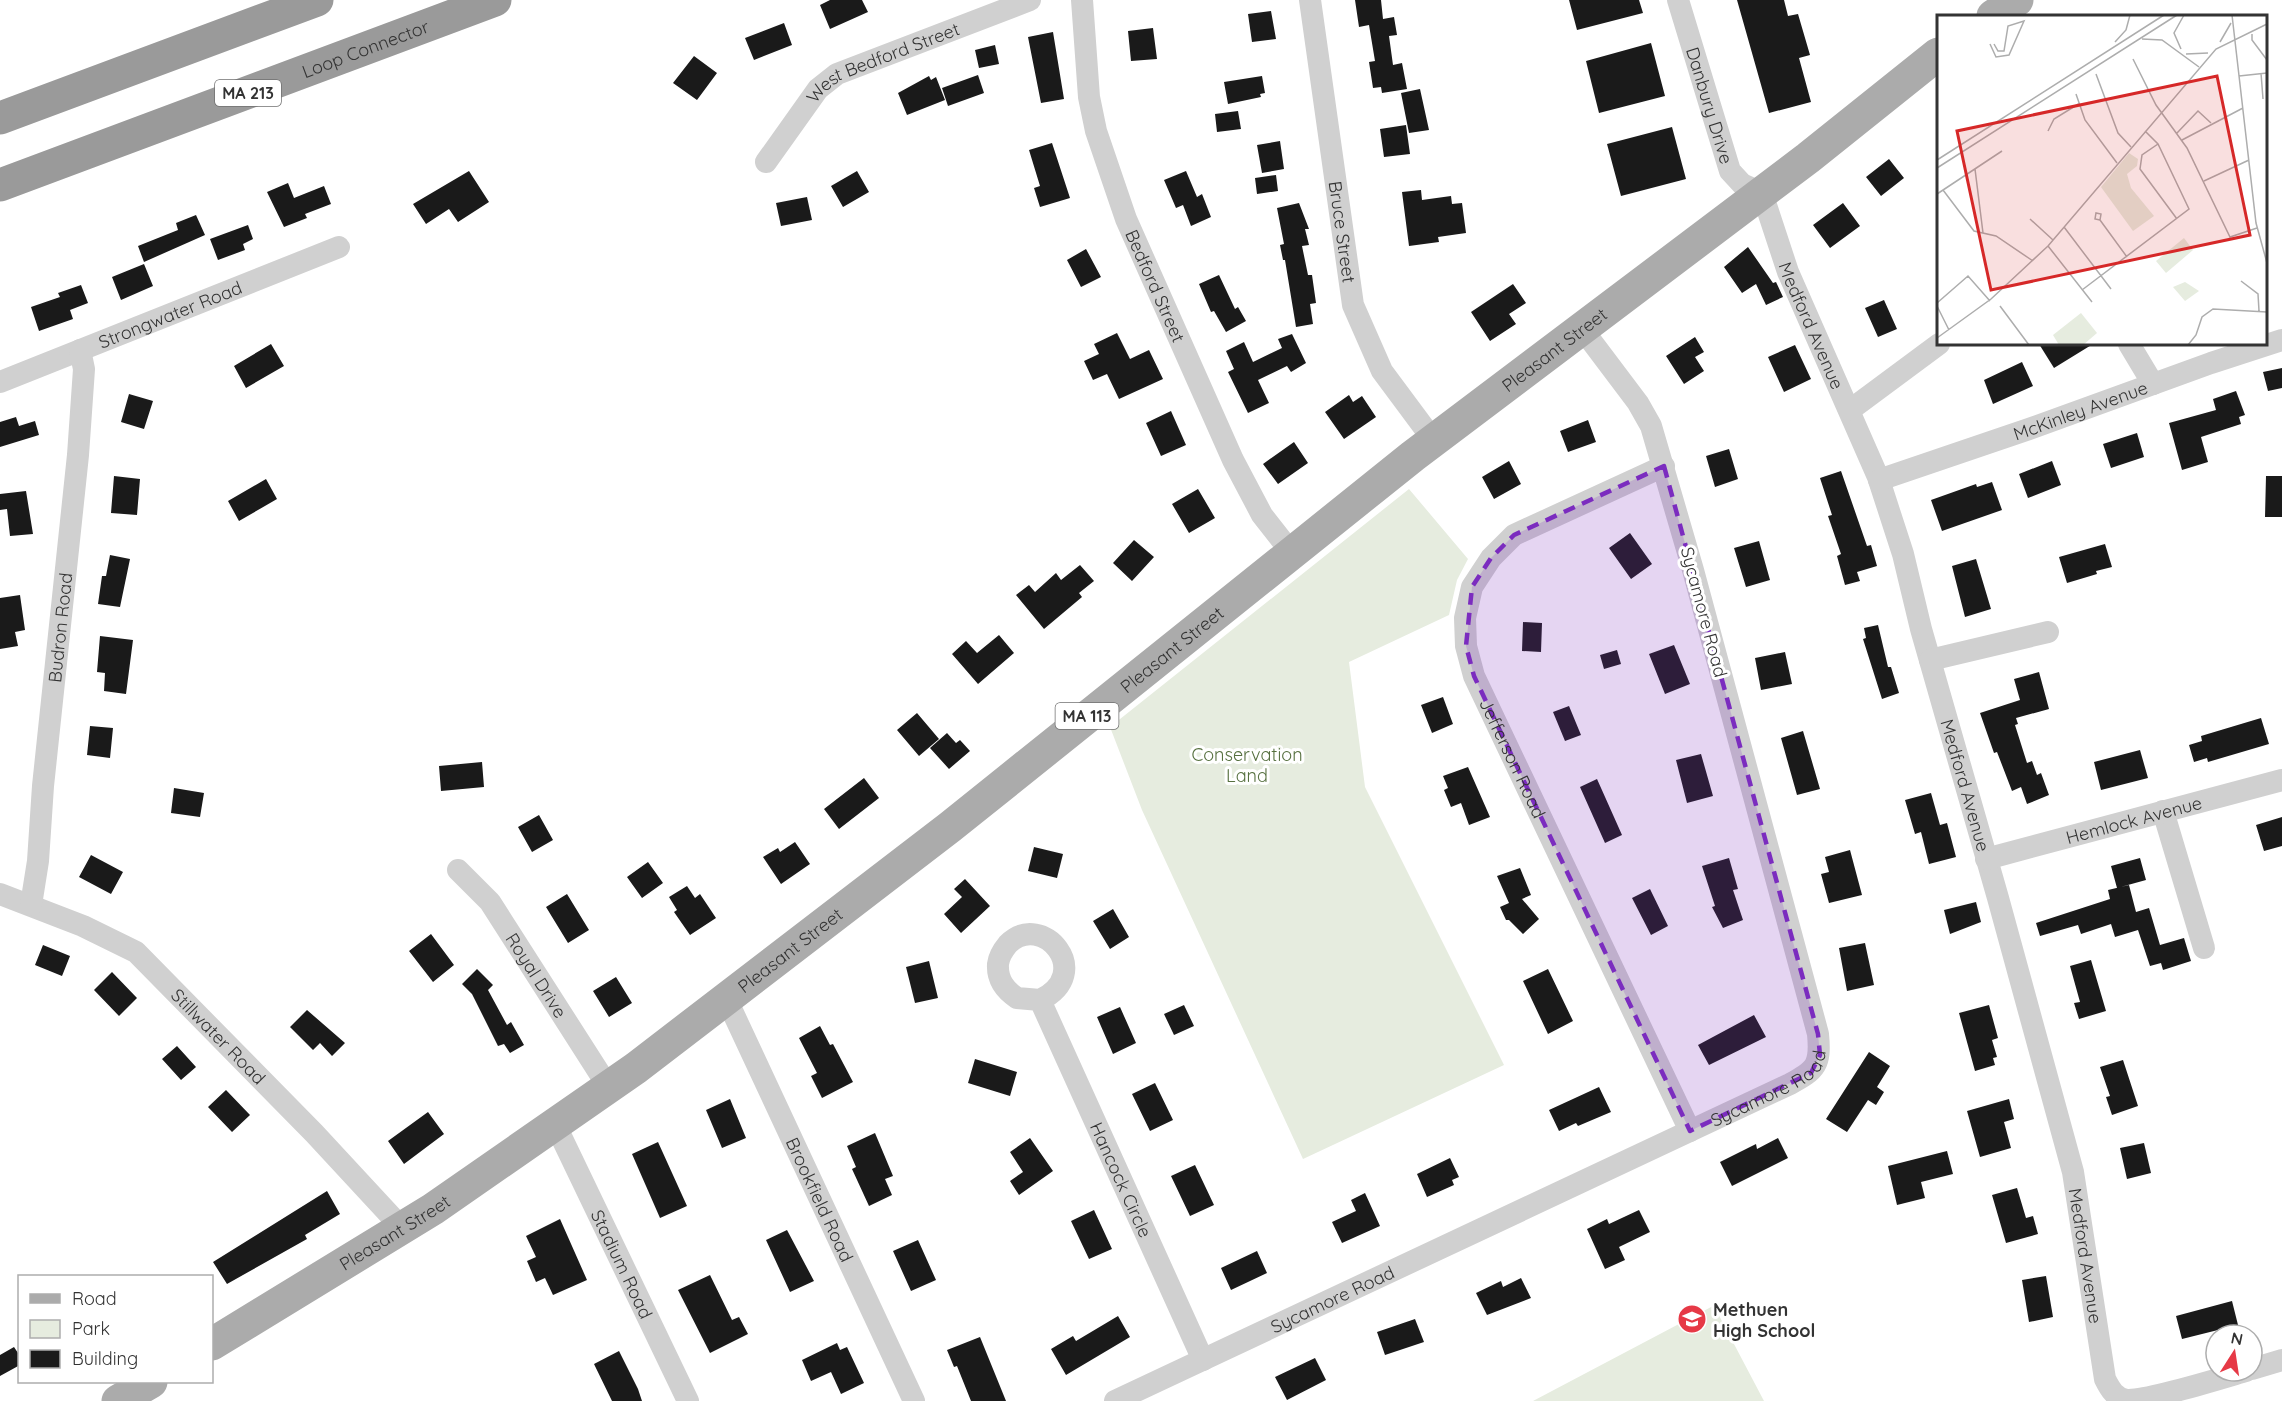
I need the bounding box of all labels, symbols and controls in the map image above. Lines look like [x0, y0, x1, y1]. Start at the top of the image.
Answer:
street label: Loop Connector [299, 14, 432, 83]
inset map [1937, 15, 2267, 345]
street label: West Bedford Street [801, 17, 963, 107]
street label: Danbury Drive [1681, 44, 1739, 166]
road number: MA 213 [215, 80, 281, 106]
street label: Bruce Street [1324, 179, 1361, 284]
street label: Bedford Street [1121, 226, 1191, 346]
street label: Medford Avenue [1774, 259, 1850, 393]
street label: Strongwater Road [95, 275, 245, 353]
street label: Pleasant Street [1497, 302, 1611, 397]
street label: McKinley Avenue [2010, 375, 2151, 445]
street label: Sycamore Road [1676, 544, 1732, 680]
street label: Budron Road [43, 572, 77, 684]
street label: Pleasant Street [1115, 601, 1228, 698]
street label: Jefferson Road [1475, 694, 1551, 822]
road number: MA 113 [1056, 703, 1118, 729]
street label: Medford Avenue [1936, 716, 1996, 854]
park label: Conservation Land [1191, 743, 1303, 787]
street label: Hemlock Avenue [2063, 790, 2204, 849]
street label: Pleasant Street [733, 902, 847, 997]
street label: Royal Drive [501, 928, 572, 1022]
street label: Stillwater Road [167, 983, 271, 1089]
street label: Sycamore Road [1707, 1048, 1830, 1131]
street label: Hancock Circle [1085, 1118, 1157, 1241]
street label: Brookfield Road [781, 1133, 859, 1265]
street label: Medford Avenue [2064, 1186, 2108, 1325]
street label: Pleasant Street [335, 1189, 454, 1275]
street label: Stadium Road [586, 1206, 658, 1322]
street label: Sycamore Road [1267, 1260, 1398, 1338]
legend [18, 1275, 213, 1383]
text: Road [72, 1287, 117, 1310]
place label: Methuen High School [1713, 1298, 1815, 1342]
school or university icon: Methuen High School [1676, 1303, 1708, 1335]
text: Park [72, 1317, 110, 1340]
north arrow [2204, 1323, 2264, 1383]
text: N [2229, 1327, 2245, 1349]
text: Building [72, 1347, 138, 1370]

